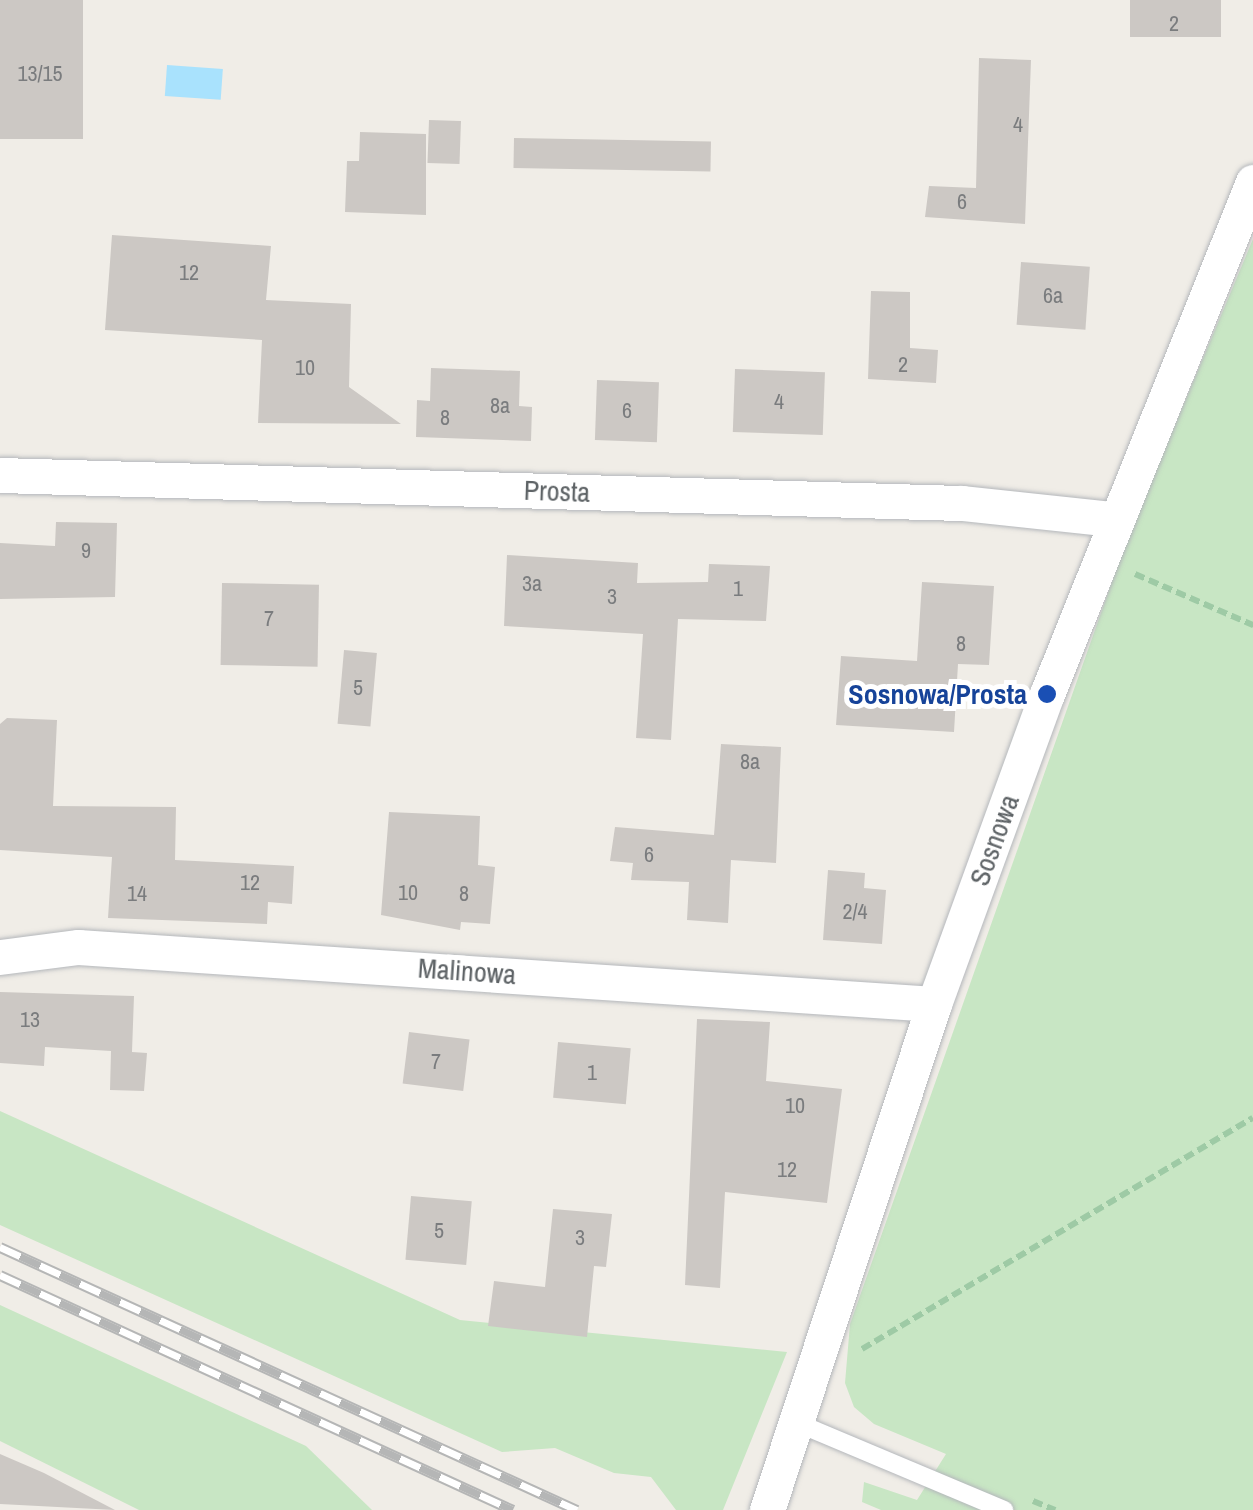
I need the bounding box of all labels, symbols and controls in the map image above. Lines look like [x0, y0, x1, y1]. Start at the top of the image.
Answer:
house number: 2 [1169, 11, 1179, 37]
house number: 13/15 [17, 61, 63, 87]
house number: 4 [1013, 112, 1023, 138]
house number: 6 [957, 189, 967, 215]
house number: 12 [179, 260, 199, 286]
house number: 6a [1043, 283, 1063, 309]
house number: 2 [898, 352, 908, 378]
house number: 10 [295, 355, 315, 381]
house number: 4 [774, 389, 784, 415]
house number: 8a [490, 393, 510, 419]
house number: 6 [622, 398, 632, 424]
house number: 8 [440, 405, 450, 431]
street label: Prosta [523, 473, 591, 509]
house number: 9 [81, 538, 91, 564]
house number: 3a [522, 571, 542, 597]
house number: 1 [733, 576, 743, 602]
house number: 3 [607, 584, 617, 610]
house number: 7 [264, 606, 274, 632]
house number: 8 [956, 631, 966, 657]
house number: 5 [353, 675, 363, 701]
place label: Sosnowa/Prosta [848, 677, 1027, 711]
marker: Sosnowa/Prosta [1036, 683, 1058, 705]
house number: 8a [740, 749, 760, 775]
street label: Sosnowa [962, 790, 1026, 890]
house number: 6 [644, 842, 654, 868]
house number: 12 [240, 870, 260, 896]
house number: 10 [398, 880, 418, 906]
house number: 14 [127, 881, 147, 907]
house number: 8 [459, 881, 469, 907]
house number: 2/4 [842, 899, 868, 925]
street label: Malinowa [417, 951, 517, 991]
house number: 13 [20, 1007, 40, 1033]
house number: 7 [431, 1049, 441, 1075]
house number: 1 [587, 1060, 597, 1086]
house number: 10 [785, 1093, 805, 1119]
house number: 12 [777, 1157, 797, 1183]
house number: 5 [434, 1218, 444, 1244]
house number: 3 [575, 1225, 585, 1251]

